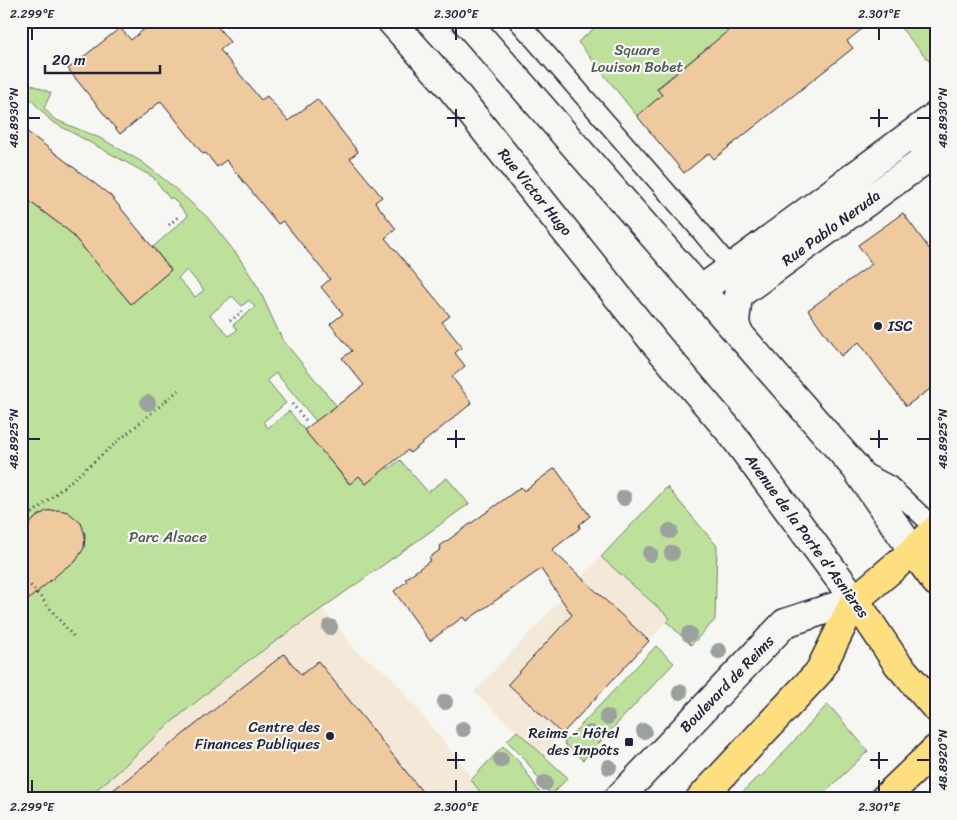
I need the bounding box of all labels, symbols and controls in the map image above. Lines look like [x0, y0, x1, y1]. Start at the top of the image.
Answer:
text: 2.299°E [10, 3, 55, 25]
text: 2.300°E [434, 3, 479, 25]
text: 2.301°E [858, 3, 901, 25]
park label: Square Louison Bobet [591, 37, 683, 80]
scale bar [45, 42, 160, 74]
text: 20 m [52, 47, 86, 73]
text: 48.8930°N [3, 87, 25, 148]
text: 48.8930°N [932, 87, 954, 148]
street label: Rue Victor Hugo [491, 142, 579, 242]
street label: Rue Pablo Neruda [776, 183, 886, 273]
place label: ISC [887, 313, 913, 339]
marker: ISC [872, 320, 884, 332]
text: 48.8925°N [3, 408, 25, 469]
text: 48.8925°N [932, 408, 954, 469]
street label: Avenue de la Porte d'Asnières [738, 447, 876, 624]
park label: Parc Alsace [129, 524, 207, 550]
street label: Boulevard de Reims [673, 629, 781, 739]
place label: Centre des Finances Publiques [195, 714, 320, 757]
place label: Reims - Hôtel des Impôts [529, 720, 620, 763]
text: 48.8920°N [932, 729, 954, 790]
marker: Centre des Finances Publiques [324, 730, 336, 742]
marker: Reims - Hôtel des Impôts [623, 736, 635, 748]
text: 2.299°E [10, 796, 55, 818]
text: 2.300°E [434, 796, 479, 818]
text: 2.301°E [858, 796, 901, 818]

